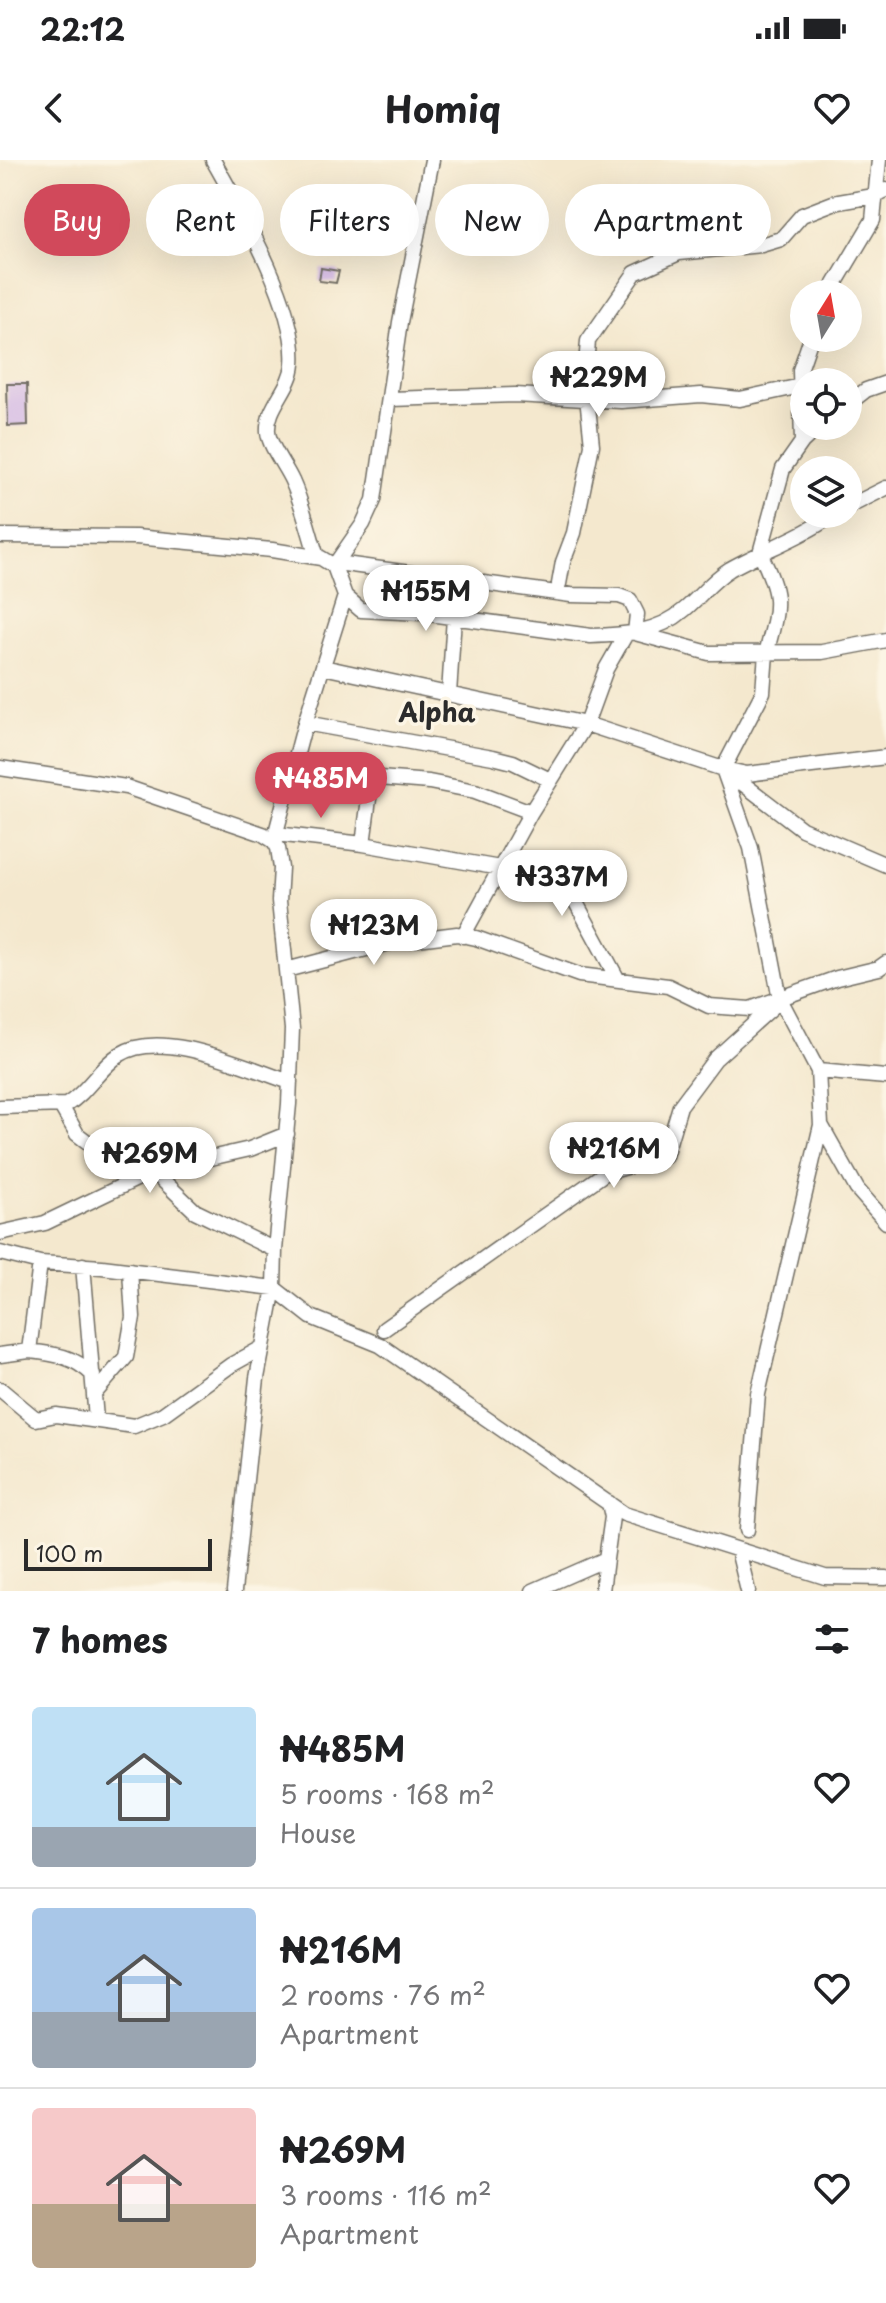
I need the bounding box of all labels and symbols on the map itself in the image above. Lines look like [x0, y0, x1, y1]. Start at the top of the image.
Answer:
north arrow [790, 280, 862, 352]
pin: ₦229M [543, 351, 655, 419]
pin: ₦155M [370, 565, 482, 633]
district label: Alpha [397, 692, 476, 731]
pin: ₦485M [265, 752, 377, 820]
pin: ₦337M [506, 850, 618, 918]
pin: ₦123M [318, 899, 430, 967]
pin: ₦216M [558, 1122, 670, 1190]
pin: ₦269M [94, 1127, 206, 1195]
scale bar [24, 1535, 212, 1571]

